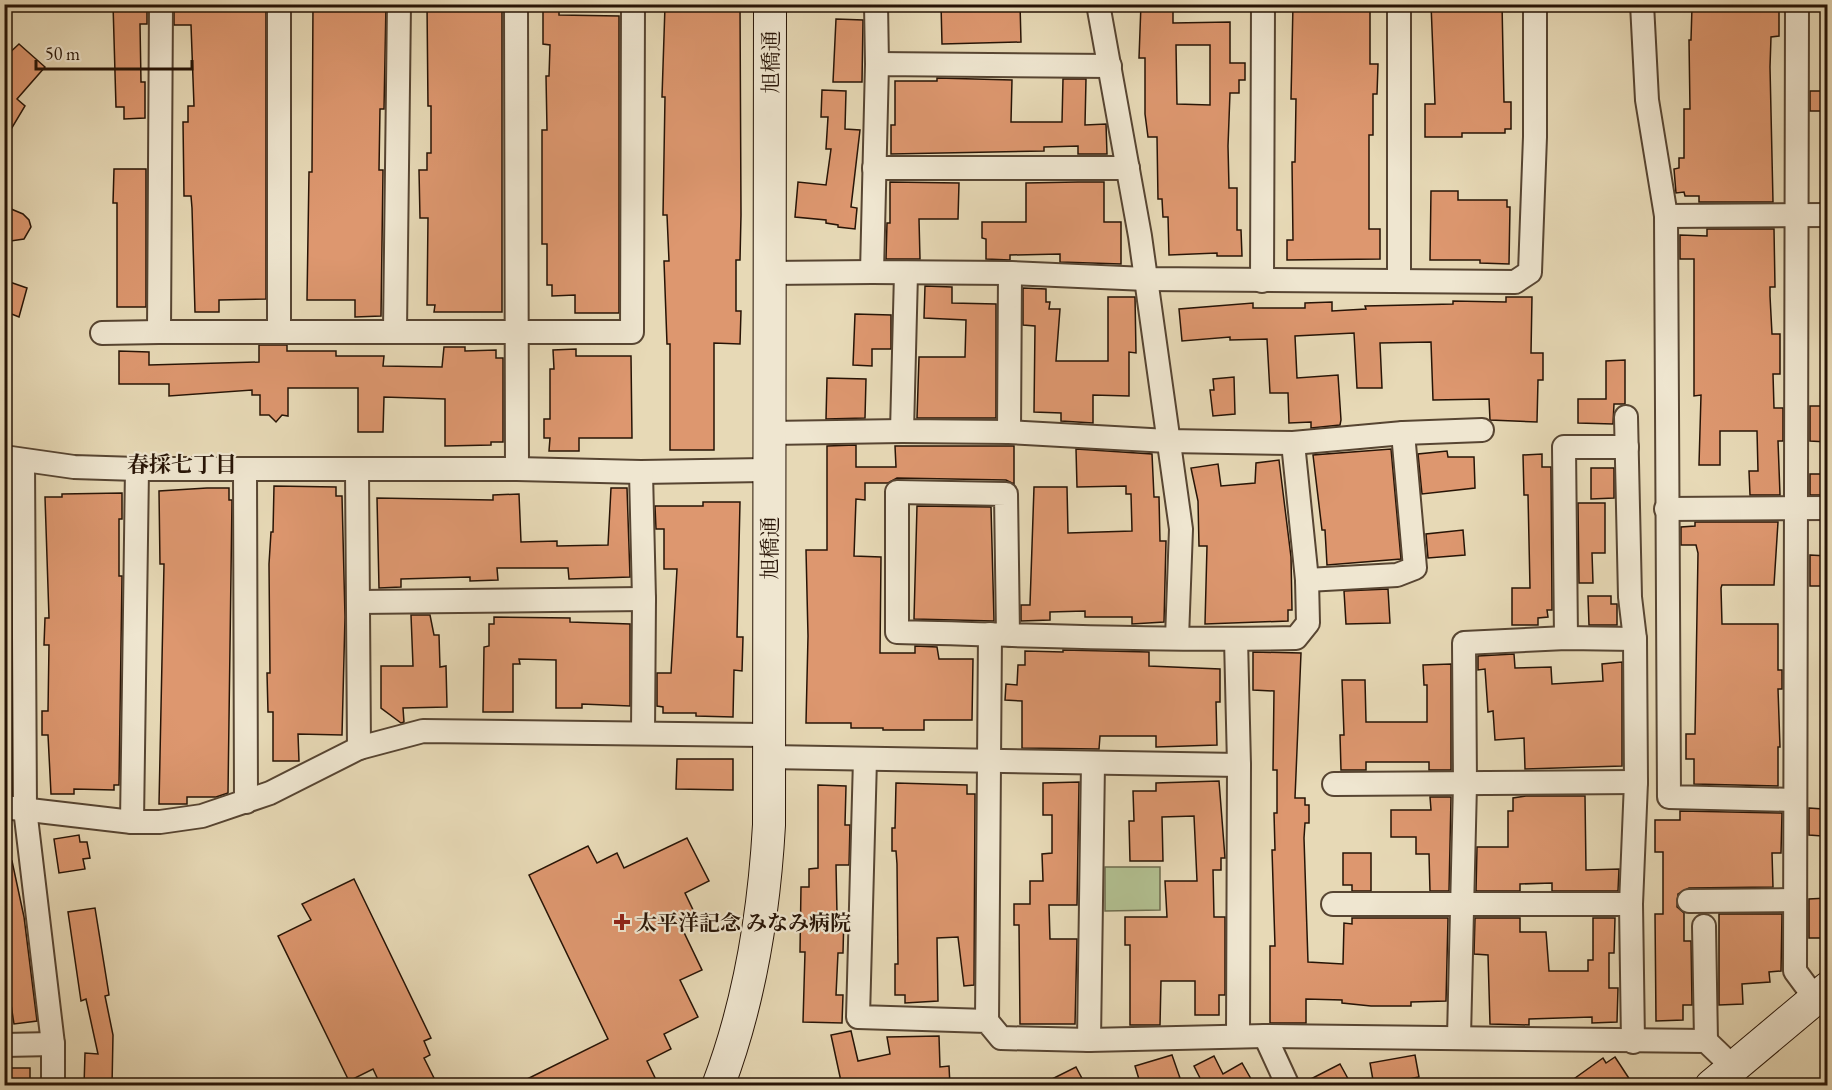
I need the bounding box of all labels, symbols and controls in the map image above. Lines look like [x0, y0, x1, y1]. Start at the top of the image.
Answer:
street label: 旭橋通 [757, 31, 784, 94]
scale bar [36, 33, 192, 71]
text: 50 m [45, 42, 80, 65]
district label: 春採七丁目 [127, 450, 237, 479]
street label: 旭橋通 [756, 517, 783, 580]
place label: 太平洋記念 みなみ病院 [636, 909, 851, 936]
marker: 太平洋記念 みなみ病院 [613, 913, 631, 931]

